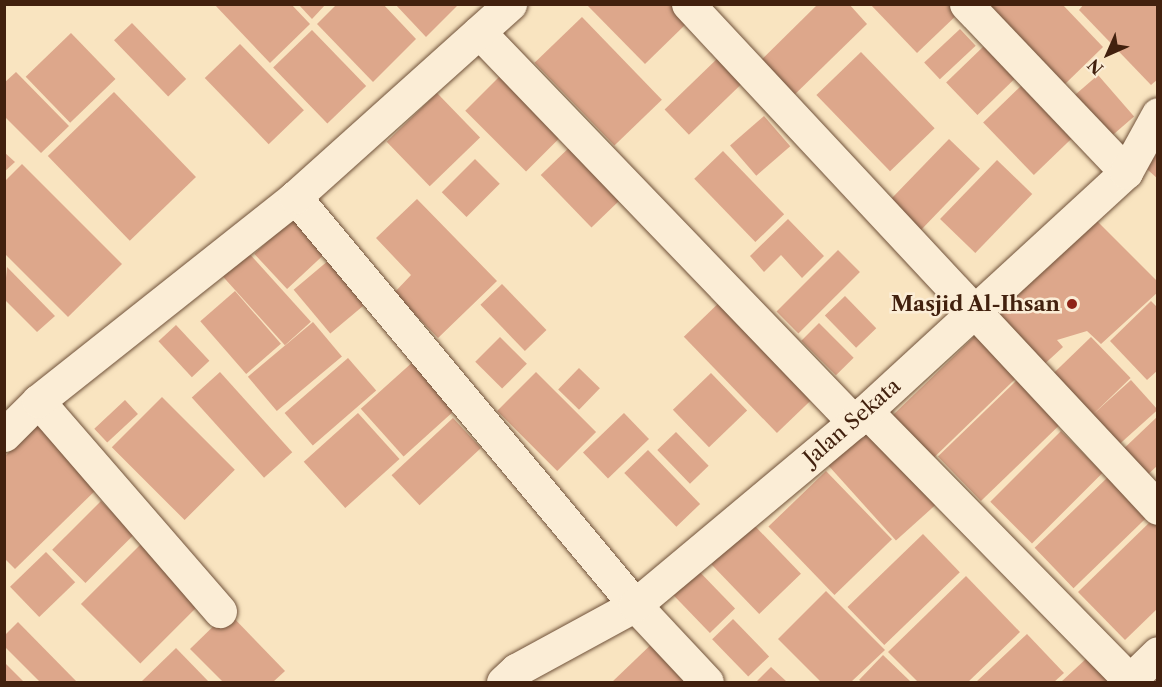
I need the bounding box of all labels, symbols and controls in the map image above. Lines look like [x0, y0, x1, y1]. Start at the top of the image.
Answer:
north arrow [1078, 24, 1138, 84]
text: N [1083, 55, 1107, 79]
place label: Masjid Al-Ihsan [890, 291, 1060, 317]
marker: Masjid Al-Ihsan [1065, 297, 1079, 311]
street label: Jalan Sekata [798, 373, 906, 471]

